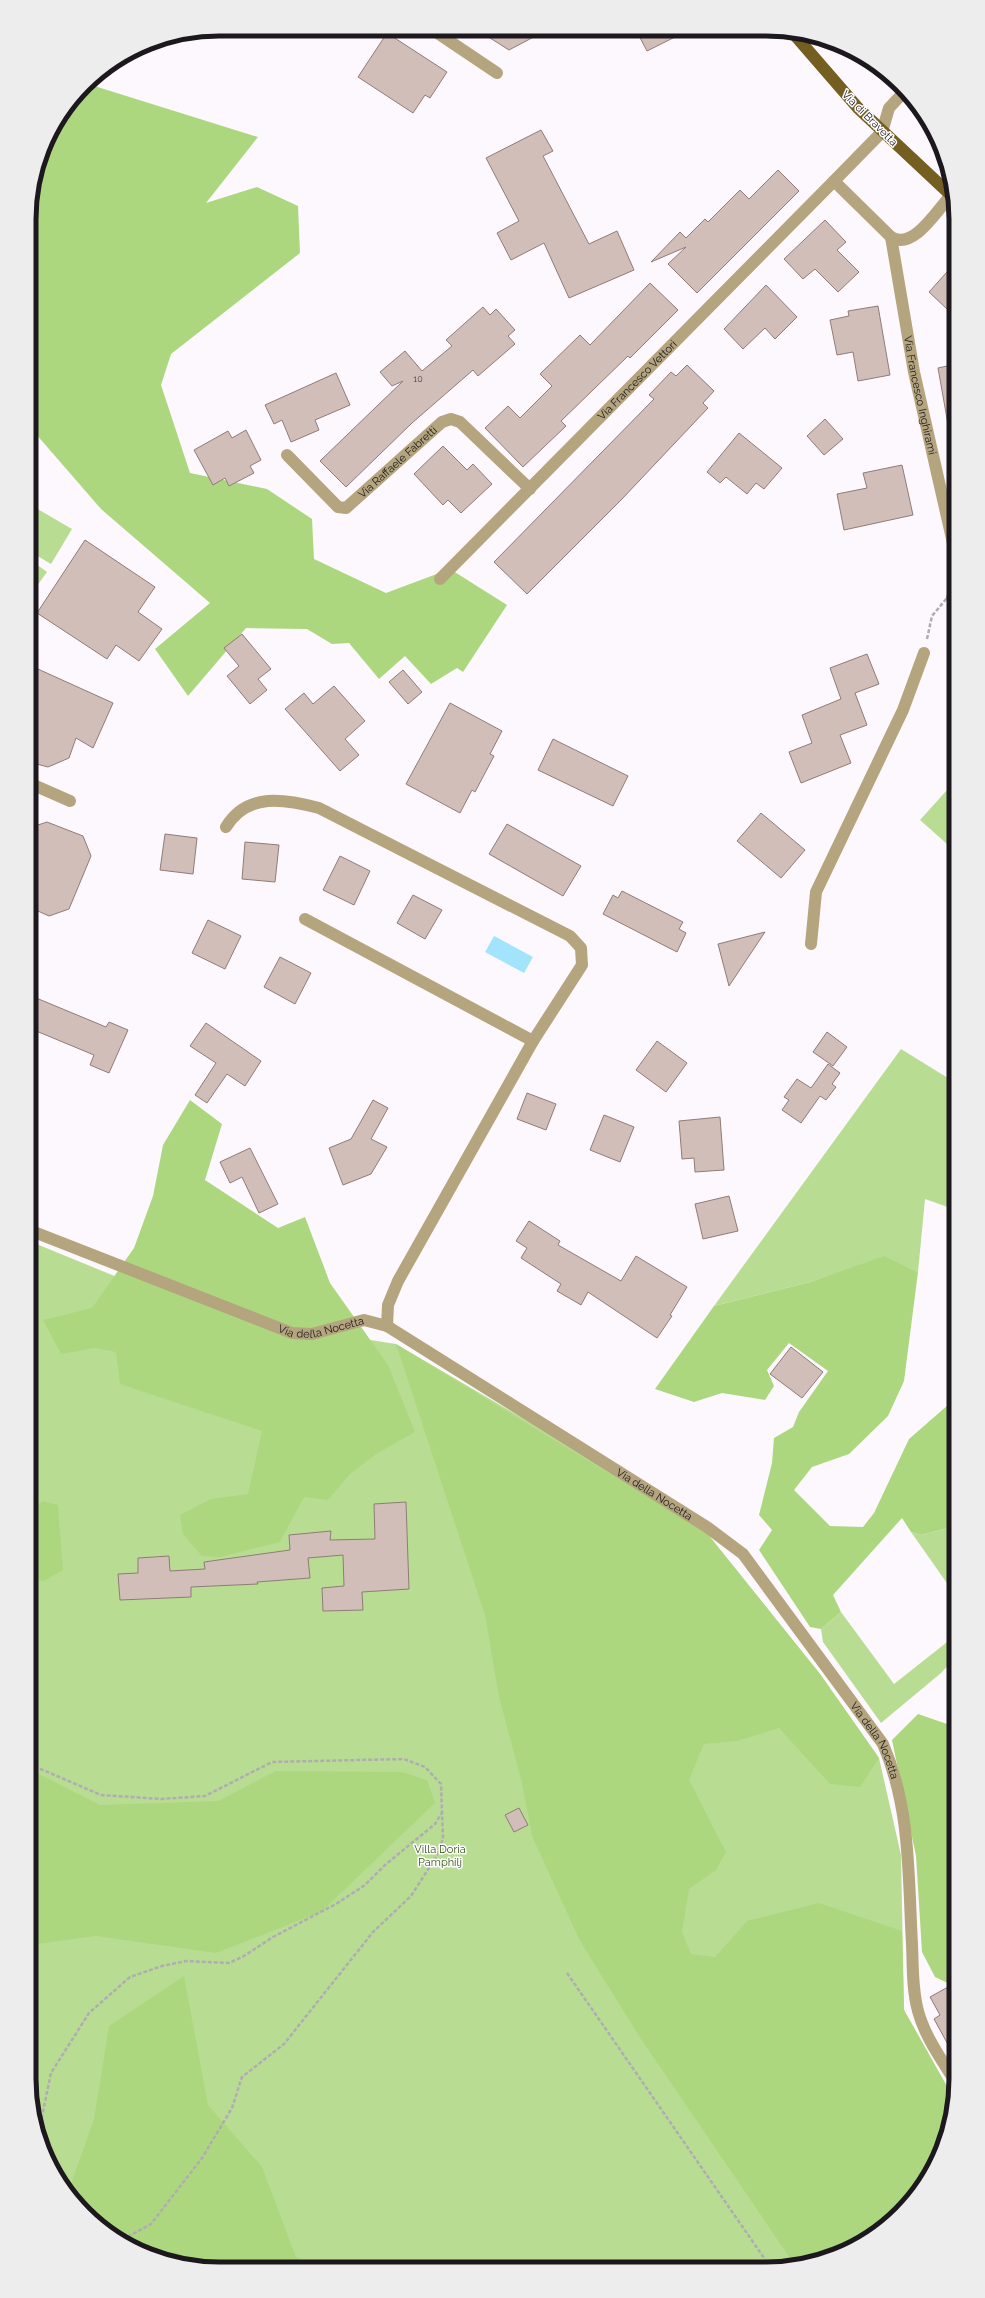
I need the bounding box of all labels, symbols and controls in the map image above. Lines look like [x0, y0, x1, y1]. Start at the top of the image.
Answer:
street label: Via di Bravetta [839, 88, 900, 149]
street label: Via Francesco Inghirami [901, 335, 939, 456]
street label: Via Francesco Vettori [595, 338, 680, 423]
house number: 10 [413, 374, 423, 384]
street label: Via Raffaele Fabretti [356, 424, 440, 501]
street label: Via della Nocetta [276, 1314, 365, 1341]
street label: Via della Nocetta [614, 1466, 695, 1523]
street label: Via della Nocetta [847, 1700, 901, 1781]
park label: Villa Doria Pamphilj [414, 1843, 466, 1869]

